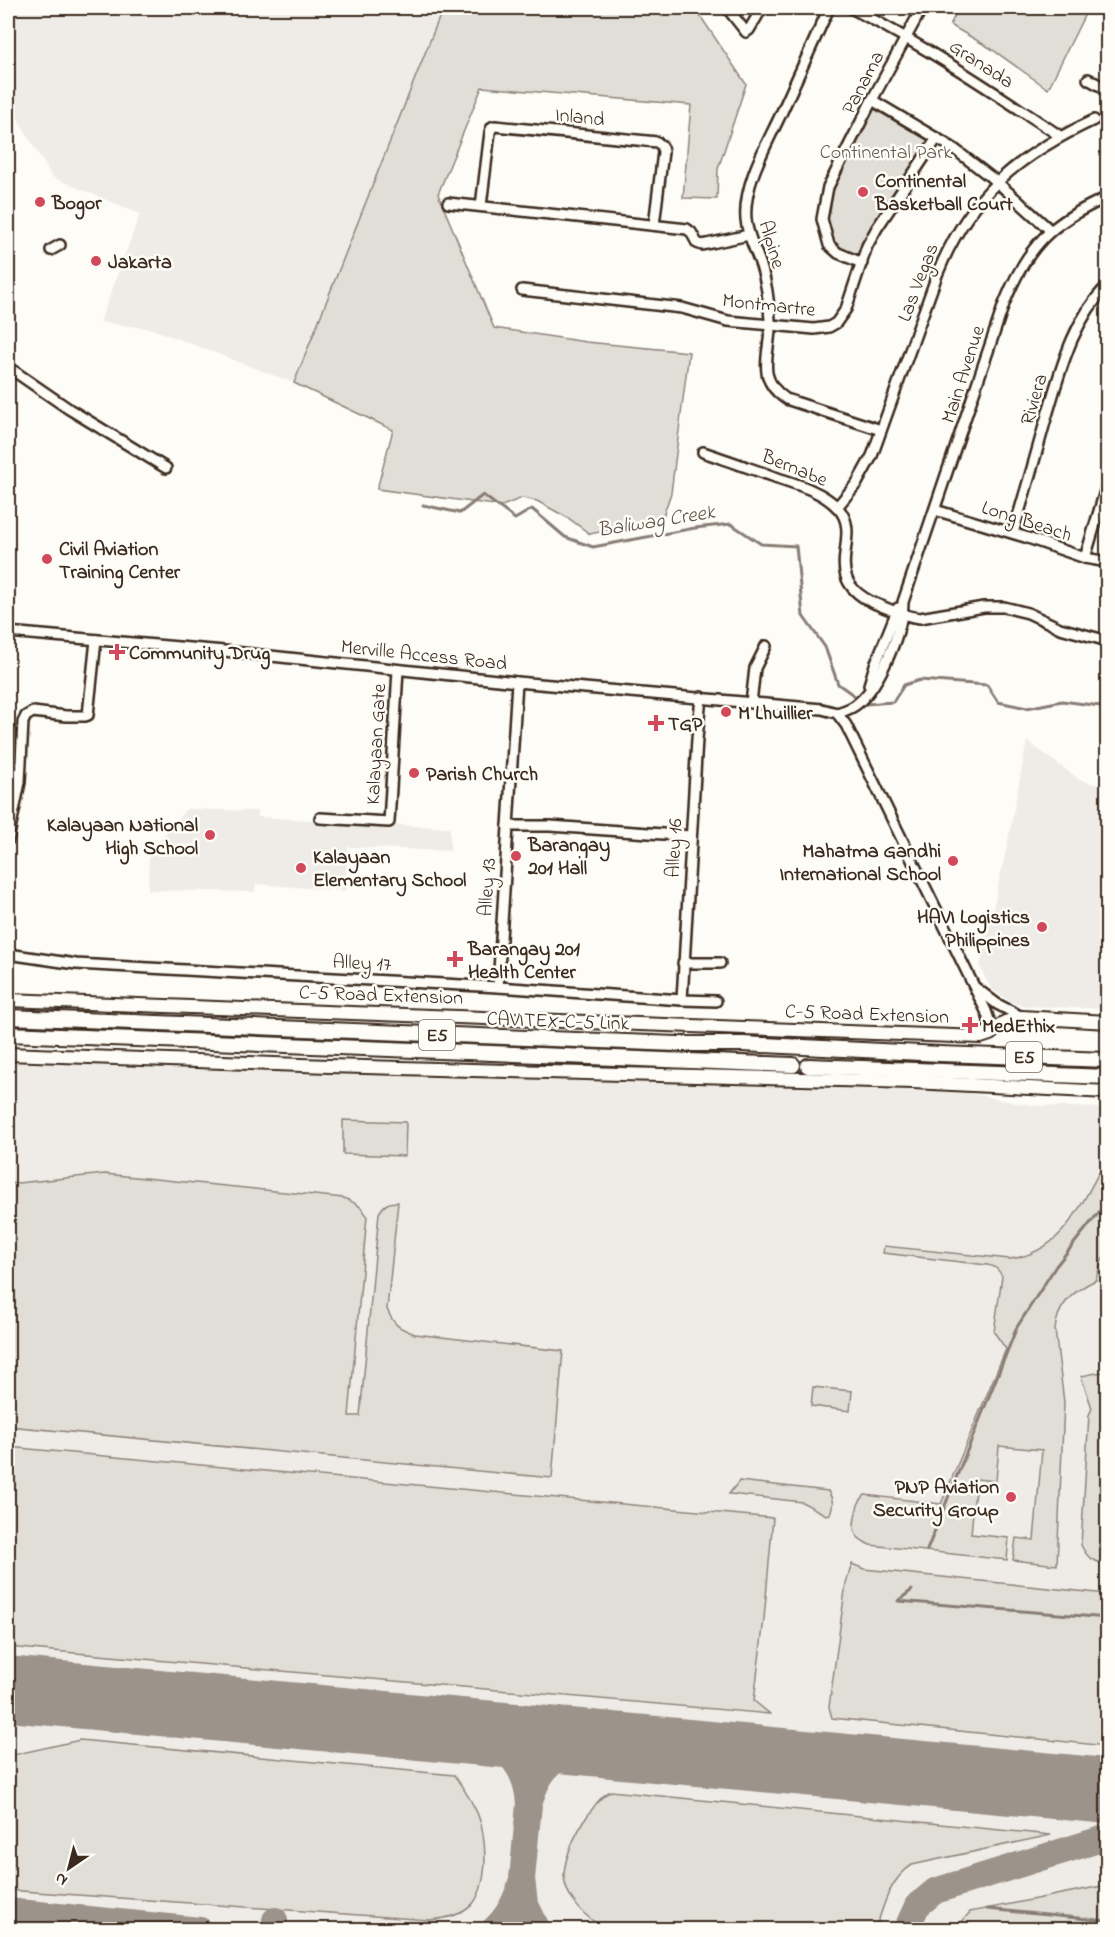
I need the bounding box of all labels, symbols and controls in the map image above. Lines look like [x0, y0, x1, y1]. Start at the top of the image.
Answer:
street label: Granada [942, 33, 1019, 97]
street label: Panama [835, 46, 893, 120]
street label: Inland [553, 101, 606, 136]
park label: Continental Park [820, 139, 952, 168]
place label: Continental Basketball Court [874, 168, 1013, 220]
marker: Continental Basketball Court [856, 185, 870, 199]
place label: Bogor [51, 190, 102, 220]
marker: Bogor [33, 195, 47, 209]
street label: Alpine [750, 217, 792, 272]
street label: Las Vegas [891, 240, 948, 327]
place label: Jakarta [108, 249, 172, 278]
marker: Jakarta [89, 254, 103, 268]
street label: Montmartre [721, 287, 817, 326]
street label: Main Avenue [935, 322, 994, 427]
street label: Riviera [1014, 371, 1057, 429]
street label: Bernabe [756, 443, 831, 496]
street label: Long Beach [977, 494, 1075, 552]
water label: Baliwag Creek [595, 498, 718, 547]
place label: Civil Aviation Training Center [59, 536, 181, 589]
marker: Civil Aviation Training Center [40, 552, 54, 566]
street label: Merville Access Road [339, 633, 508, 680]
place label: Community Drug [129, 640, 270, 670]
marker: Community Drug [110, 645, 124, 659]
street label: Kalayaan Gate [360, 683, 395, 805]
place label: M Lhuillier [738, 700, 813, 729]
marker: M Lhuillier [719, 705, 733, 719]
place label: TGP [668, 711, 703, 740]
marker: TGP [649, 716, 663, 730]
place label: Parish Church [426, 761, 538, 790]
marker: Parish Church [407, 766, 421, 780]
place label: Kalayaan National High School [47, 812, 198, 865]
street label: Alley 16 [659, 818, 692, 878]
marker: Kalayaan National High School [203, 828, 217, 842]
place label: Barangay 201 Hall [527, 832, 610, 884]
place label: Mahatma Gandhi International School [779, 838, 941, 890]
place label: Kalayaan Elementary School [313, 844, 466, 897]
marker: Barangay 201 Hall [509, 849, 523, 863]
marker: Mahatma Gandhi International School [946, 854, 960, 868]
street label: Alley 13 [472, 857, 505, 917]
marker: Kalayaan Elementary School [294, 861, 308, 875]
place label: HAVI Logistics Philippines [917, 904, 1030, 956]
marker: HAVI Logistics Philippines [1035, 920, 1049, 934]
place label: Barangay 201 Health Center [467, 936, 581, 988]
street label: Alley 17 [332, 948, 392, 981]
marker: Barangay 201 Health Center [446, 950, 464, 968]
street label: C-5 Road Extension [298, 979, 464, 1014]
street label: C-5 Road Extension [784, 998, 950, 1033]
street label: CAVITEX–C-5 Link [486, 1006, 630, 1039]
place label: MedEthix [982, 1013, 1055, 1042]
marker: MedEthix [963, 1018, 977, 1032]
road number: E5 [419, 1020, 455, 1050]
road number: E5 [1006, 1042, 1042, 1072]
place label: PNP Aviation Security Group [873, 1474, 999, 1527]
marker: PNP Aviation Security Group [1004, 1490, 1018, 1504]
north arrow [39, 1838, 99, 1898]
text: N [50, 1866, 73, 1892]

